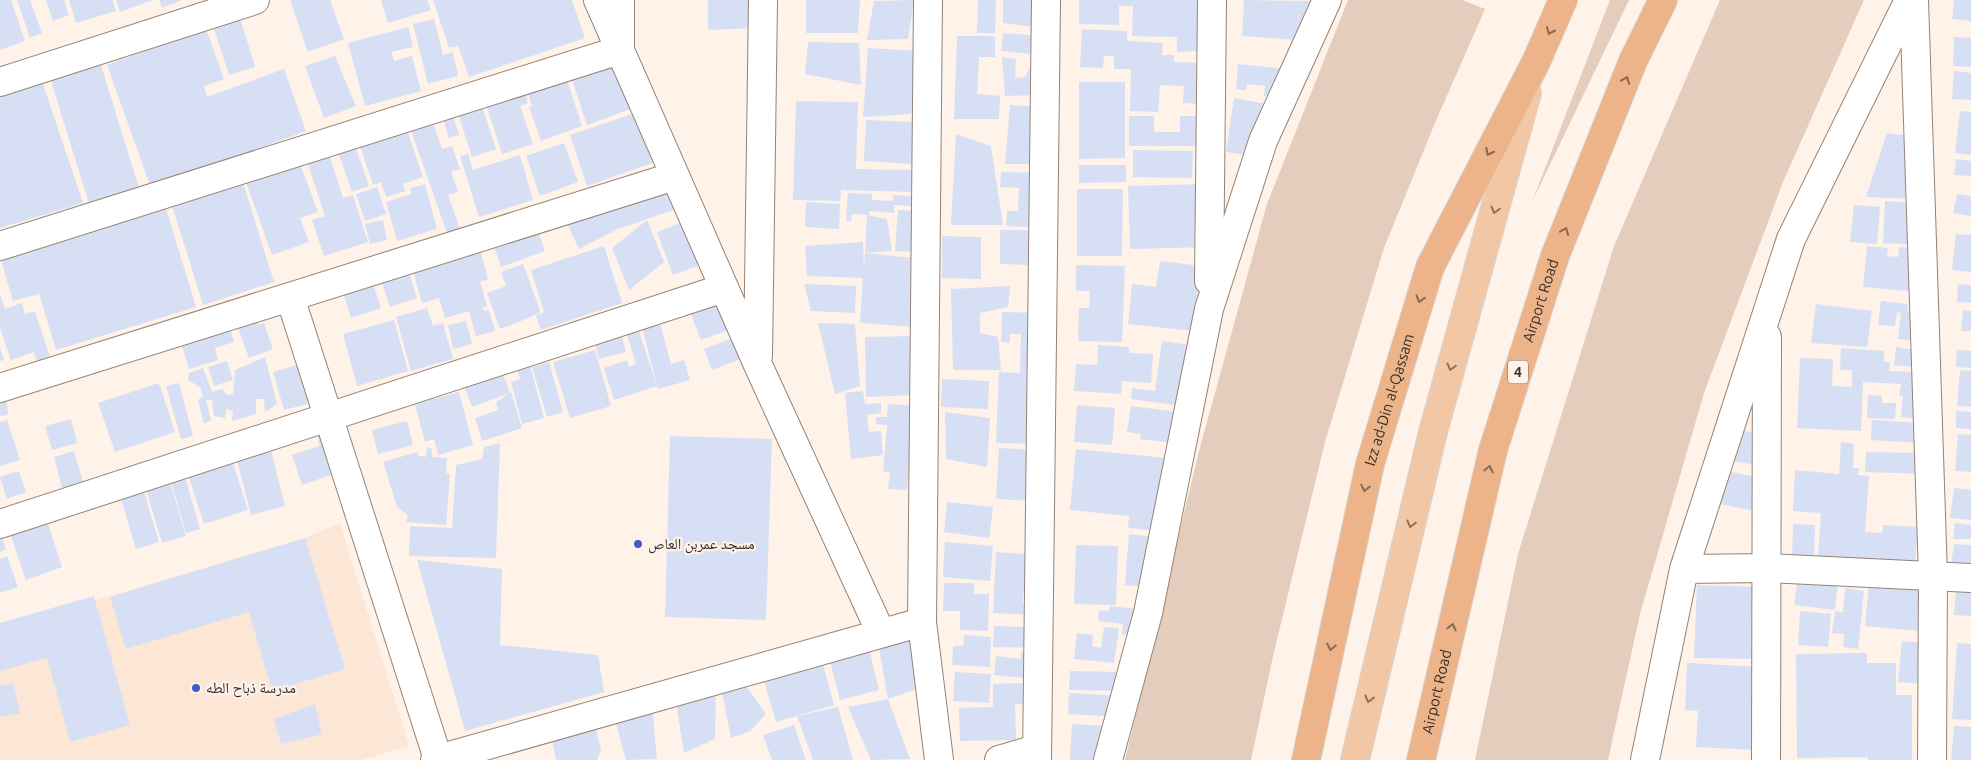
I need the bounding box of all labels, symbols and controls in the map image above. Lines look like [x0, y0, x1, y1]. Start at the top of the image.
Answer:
one-way arrow [1545, 26, 1556, 35]
one-way arrow [1619, 76, 1630, 85]
one-way arrow [1485, 147, 1495, 156]
one-way arrow [1490, 206, 1500, 214]
one-way arrow [1559, 227, 1569, 236]
street label: Airport Road [1519, 257, 1561, 344]
one-way arrow [1416, 294, 1426, 303]
street label: Izz ad-Din al-Qassam [1361, 331, 1417, 468]
road number: 4 [1508, 361, 1528, 384]
one-way arrow [1446, 363, 1457, 371]
one-way arrow [1483, 465, 1494, 474]
one-way arrow [1360, 484, 1371, 493]
one-way arrow [1406, 520, 1417, 529]
place label: مسجد عمربن العاص [648, 535, 755, 554]
marker: مسجد عمربن العاص [632, 538, 644, 550]
one-way arrow [1446, 623, 1457, 632]
one-way arrow [1326, 643, 1337, 652]
street label: Airport Road [1418, 648, 1454, 736]
place label: مدرسة ذباح الطه [206, 679, 296, 698]
marker: مدرسة ذباح الطه [190, 682, 202, 694]
one-way arrow [1364, 695, 1375, 704]

